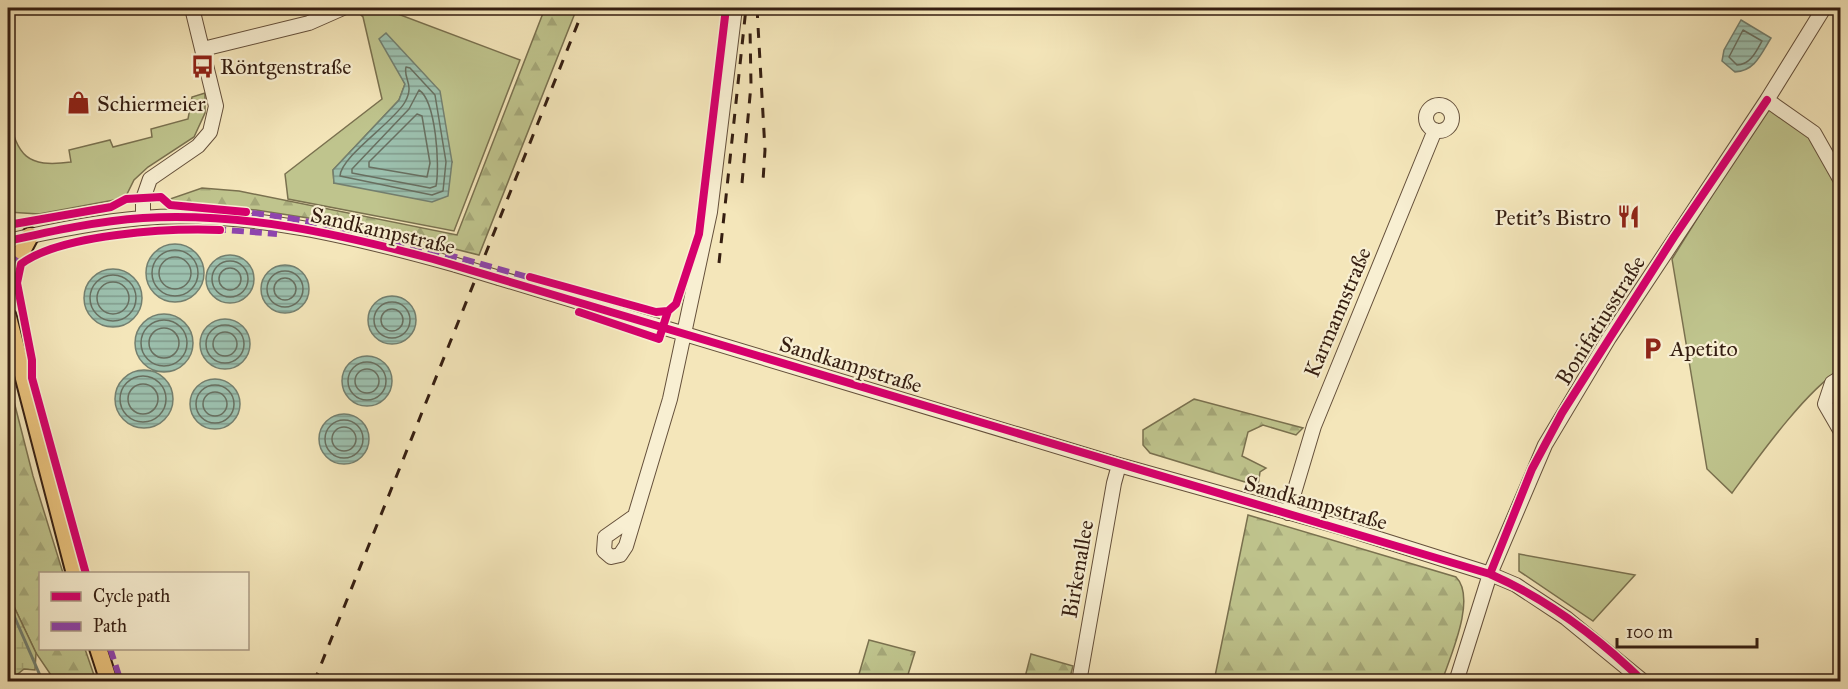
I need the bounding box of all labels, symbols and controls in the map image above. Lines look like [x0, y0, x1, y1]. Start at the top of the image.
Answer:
bus stop icon: Röntgenstraße [189, 53, 215, 79]
place label: Röntgenstraße [220, 53, 351, 80]
shop icon: Schiermeier [66, 90, 92, 116]
place label: Schiermeier [97, 90, 206, 117]
street label: Sandkampstraße [308, 201, 458, 260]
place label: Petit's Bistro [1494, 204, 1611, 231]
restaurant icon: Petit's Bistro [1616, 204, 1642, 230]
street label: Karmannstraße [1298, 243, 1377, 381]
street label: Bonifatiusstraße [1550, 250, 1651, 390]
street label: Sandkampstraße [776, 330, 925, 399]
parking icon: Apetito [1639, 335, 1665, 361]
place label: Apetito [1669, 335, 1738, 362]
street label: Sandkampstraße [1241, 469, 1391, 536]
street label: Birkenallee [1056, 518, 1099, 620]
legend [39, 572, 249, 650]
text: Cycle path [93, 585, 170, 607]
scale bar [1617, 611, 1756, 649]
text: Path [93, 615, 127, 637]
text: 100 m [1626, 621, 1673, 643]

